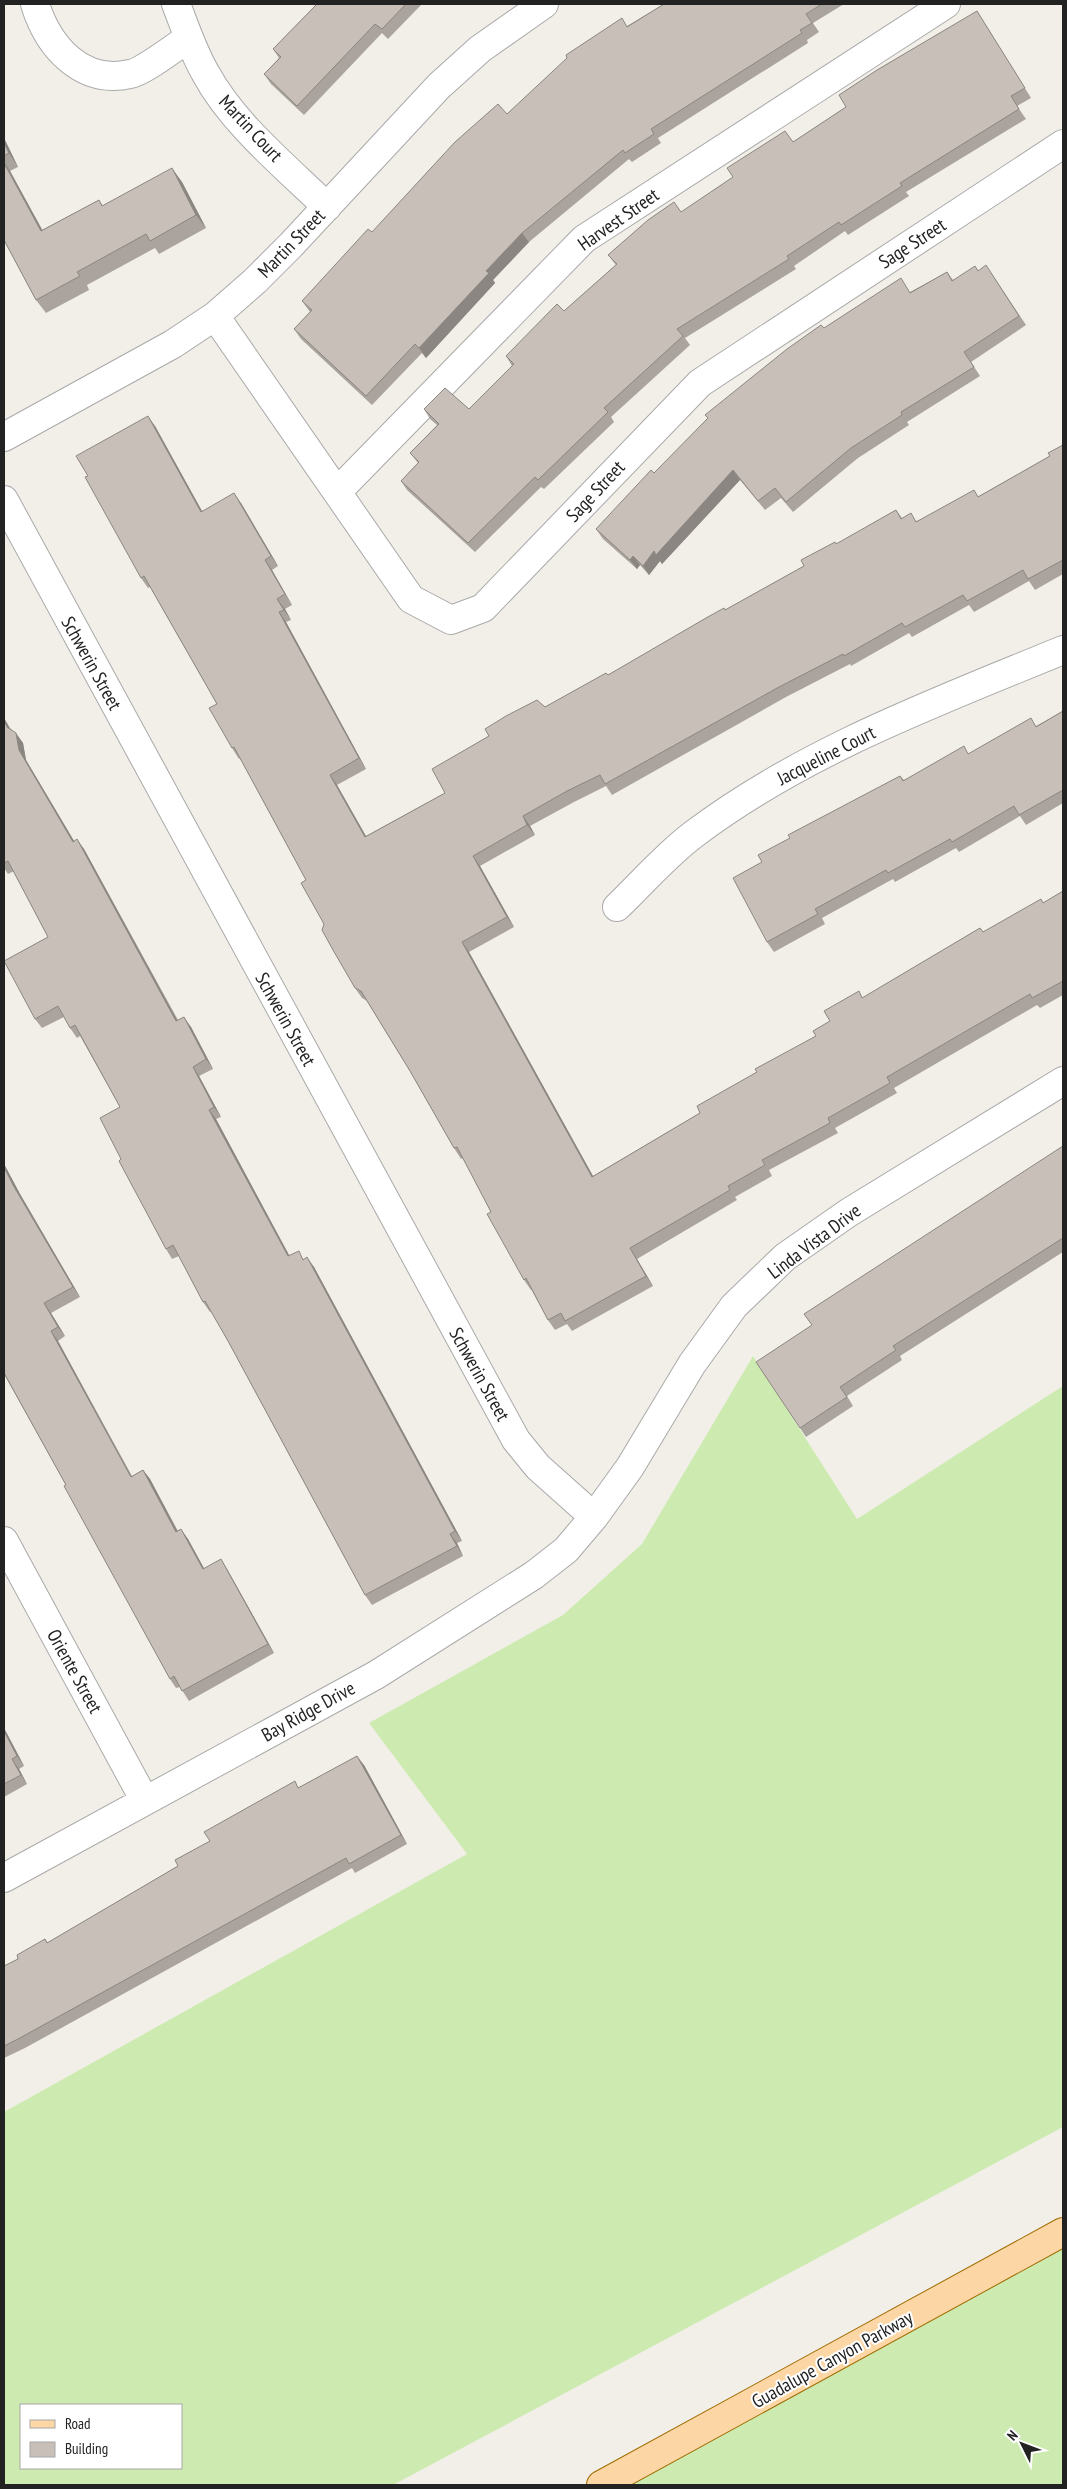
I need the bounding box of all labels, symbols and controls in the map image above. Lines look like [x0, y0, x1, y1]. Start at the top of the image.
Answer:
street label: Martin Court [214, 90, 288, 167]
street label: Harvest Street [573, 182, 664, 256]
street label: Martin Street [252, 203, 330, 282]
street label: Sage Street [874, 212, 951, 274]
street label: Sage Street [561, 455, 630, 527]
street label: Schwerin Street [56, 612, 128, 715]
street label: Jacqueline Court [772, 720, 880, 790]
street label: Schwerin Street [250, 968, 322, 1071]
street label: Linda Vista Drive [763, 1198, 865, 1284]
street label: Schwerin Street [444, 1323, 516, 1426]
street label: Oriente Street [42, 1625, 108, 1718]
street label: Bay Ridge Drive [257, 1675, 359, 1747]
street label: Guadalupe Canyon Parkway [747, 2304, 917, 2413]
legend [20, 2404, 182, 2469]
text: Road [65, 2414, 91, 2433]
north arrow [997, 2419, 1047, 2469]
text: N [1003, 2426, 1022, 2444]
text: Building [65, 2439, 108, 2458]

